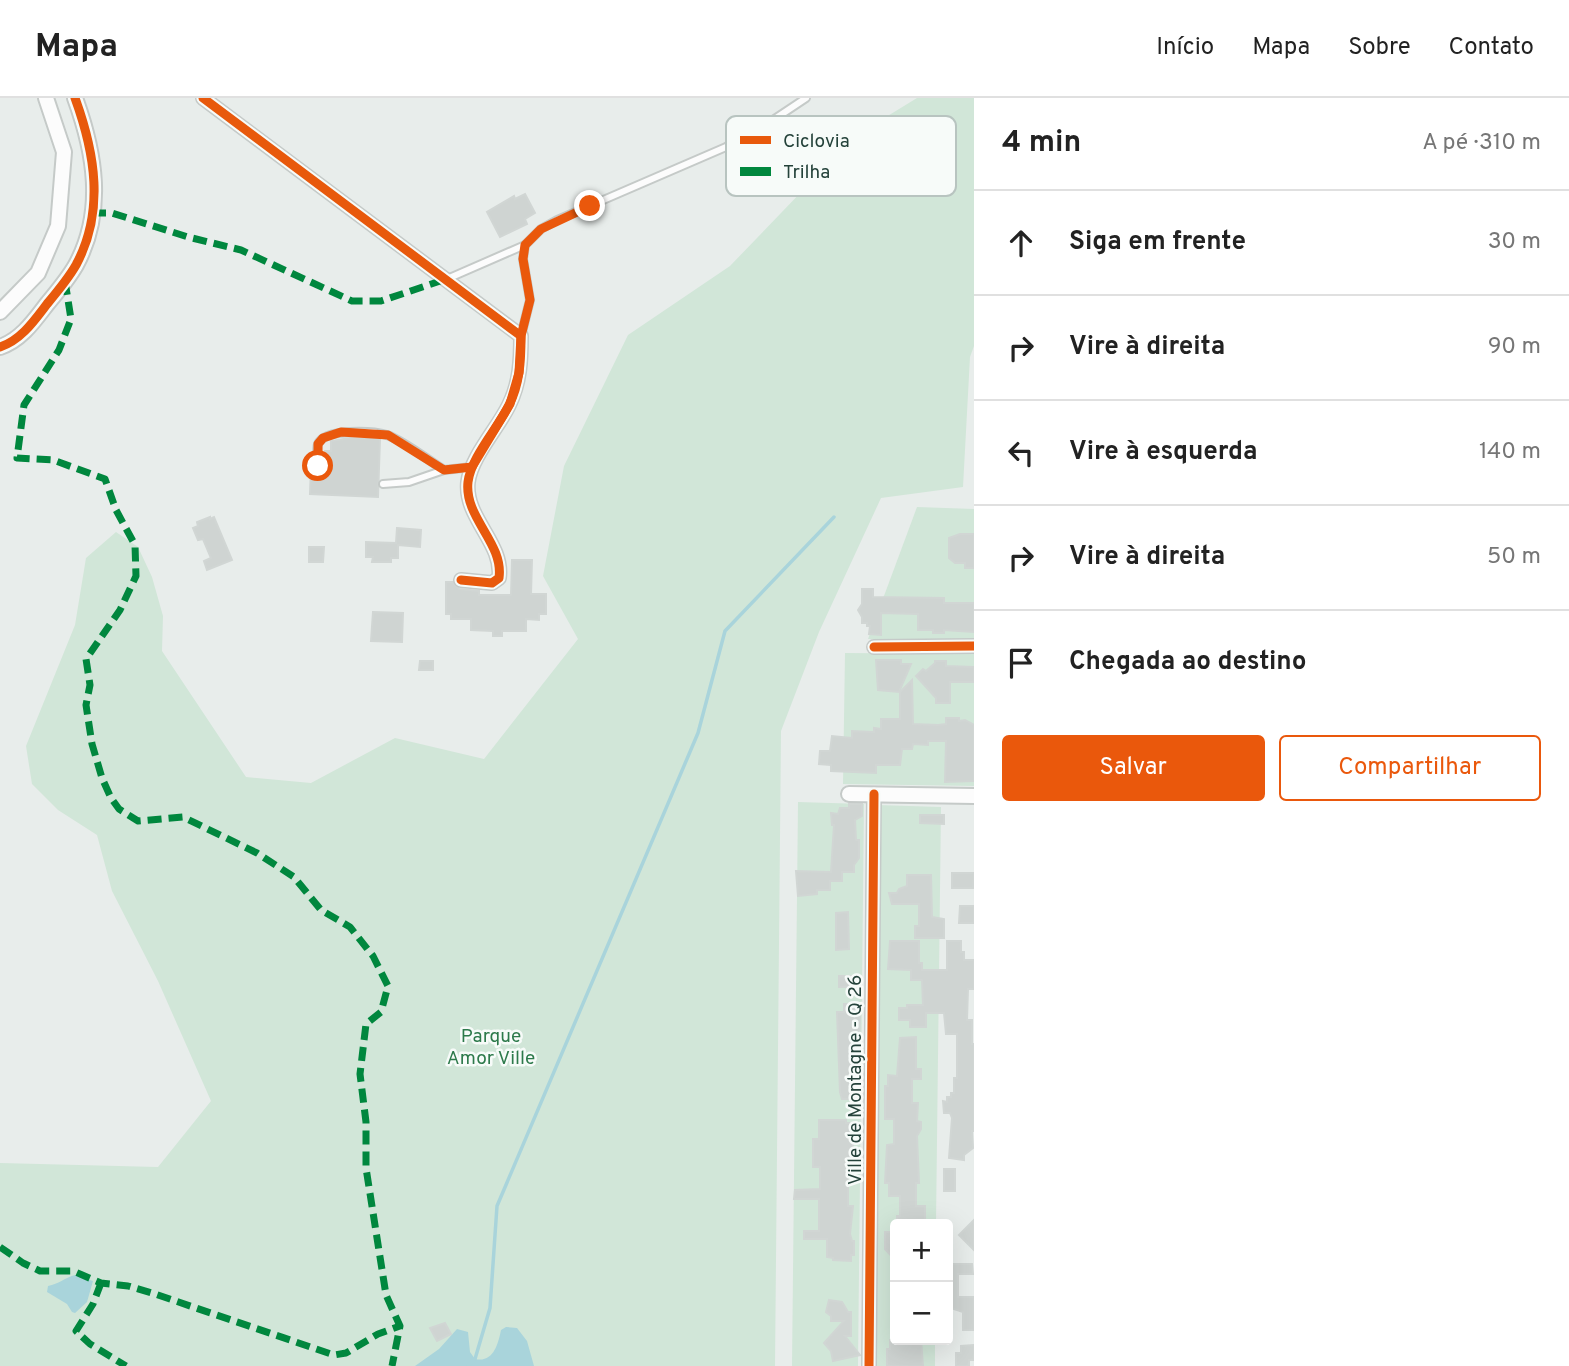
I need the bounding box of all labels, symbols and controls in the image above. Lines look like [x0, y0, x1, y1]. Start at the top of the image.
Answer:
text: Mapa [35, 27, 118, 69]
text: Início [1156, 33, 1214, 63]
text: Mapa [1252, 33, 1310, 63]
text: Sobre [1348, 33, 1411, 63]
text: Contato [1449, 33, 1534, 63]
legend [726, 116, 956, 196]
text: 4 min [1002, 125, 1081, 162]
text: A pé · 310 m [1422, 129, 1541, 158]
text: Ciclovia [783, 130, 850, 154]
text: Trilha [783, 161, 830, 185]
route end [574, 190, 605, 221]
icon: ahead [1002, 224, 1040, 262]
text: Siga em frente [1069, 226, 1246, 259]
text: 30 m [1488, 228, 1541, 257]
icon: right [1002, 329, 1040, 367]
text: Vire à direita [1069, 331, 1225, 364]
text: 90 m [1488, 333, 1541, 362]
icon: left [1002, 434, 1040, 472]
text: Vire à esquerda [1069, 436, 1257, 469]
text: 140 m [1479, 438, 1541, 467]
route start [302, 450, 333, 481]
icon: right [1002, 539, 1040, 577]
text: Vire à direita [1069, 541, 1225, 574]
text: 50 m [1487, 543, 1541, 572]
icon: arrive [1002, 644, 1040, 682]
text: Chegada ao destino [1069, 646, 1306, 679]
button: Salvar [1002, 735, 1265, 801]
button: Compartilhar [1279, 735, 1541, 801]
street label: Ville de Montagne - Q 26 [844, 975, 868, 1185]
park label: Parque Amor Ville [447, 1025, 535, 1071]
map controls [890, 1219, 953, 1345]
button: + [890, 1219, 953, 1282]
button: − [890, 1282, 953, 1345]

